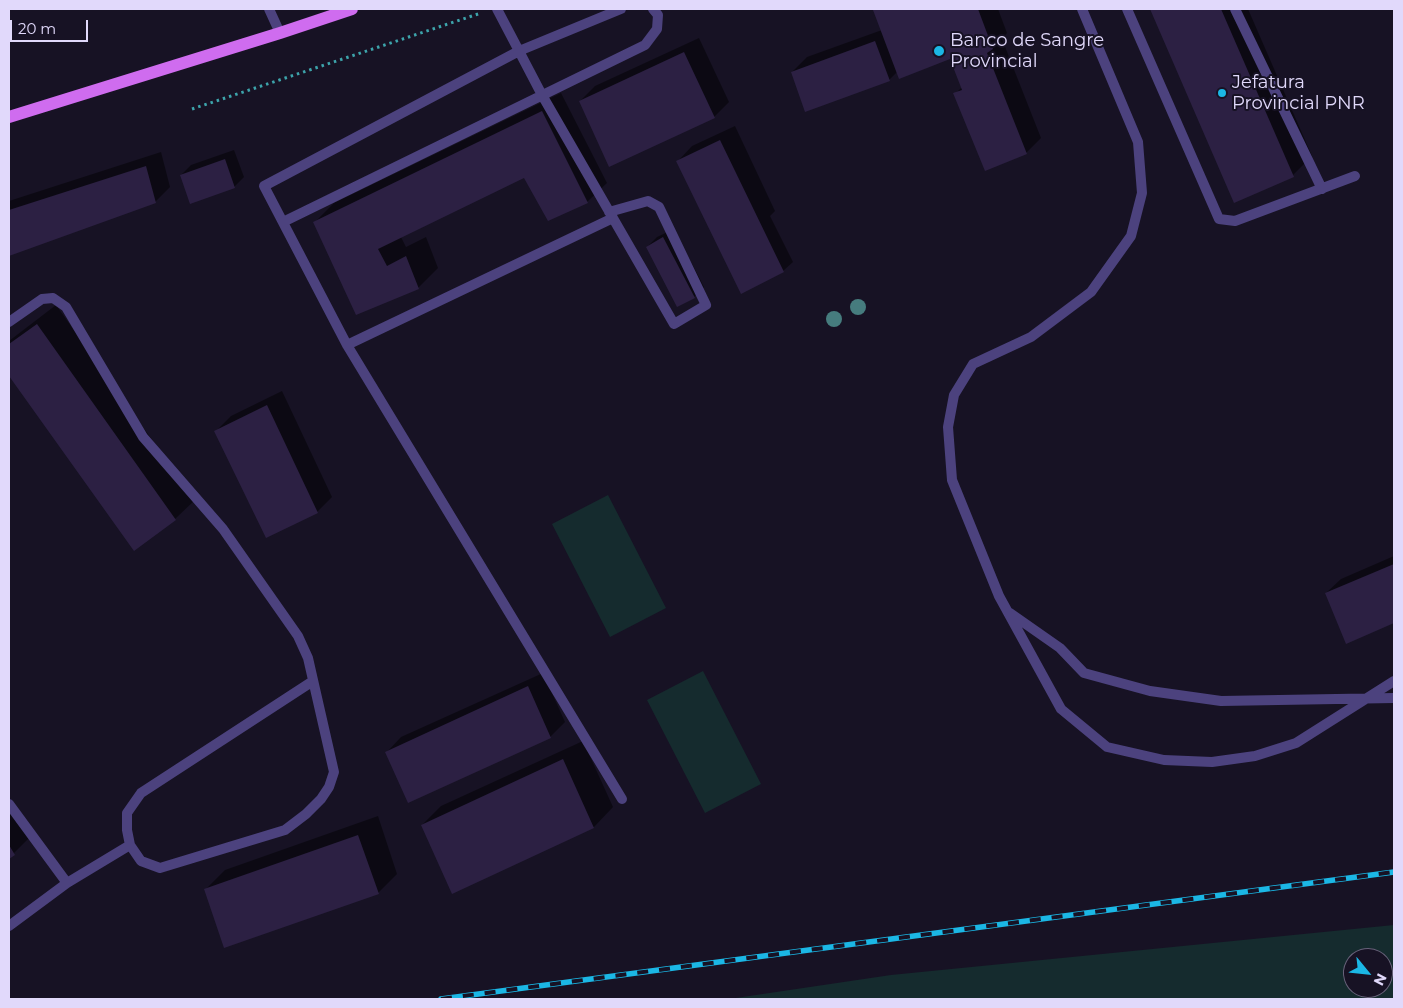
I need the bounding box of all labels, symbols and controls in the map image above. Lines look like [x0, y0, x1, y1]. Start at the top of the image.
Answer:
scale bar [12, 10, 90, 42]
text: 20 m [18, 19, 56, 38]
place label: Banco de Sangre Provincial [950, 30, 1104, 72]
marker: Banco de Sangre Provincial [932, 44, 946, 58]
place label: Jefatura Provincial PNR [1232, 72, 1365, 115]
marker: Jefatura Provincial PNR [1216, 87, 1228, 99]
north arrow [1343, 948, 1393, 998]
text: N [1370, 970, 1391, 989]

